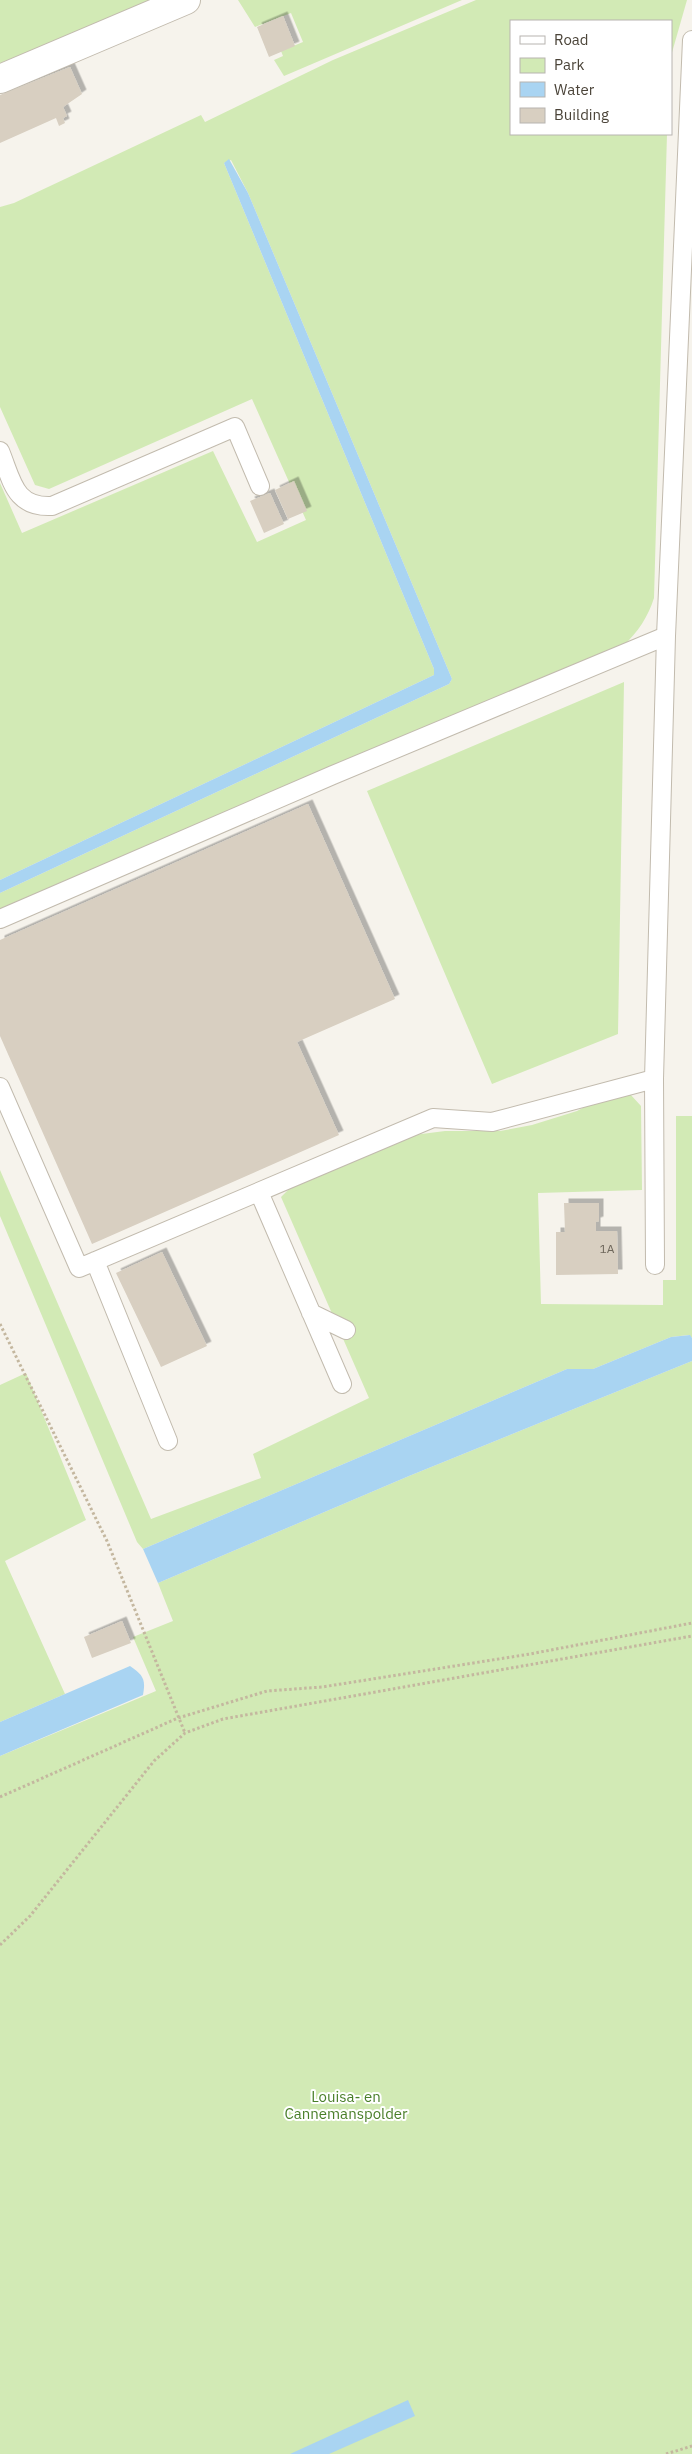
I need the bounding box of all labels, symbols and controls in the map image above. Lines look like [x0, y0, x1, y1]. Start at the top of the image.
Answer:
legend [510, 20, 672, 135]
text: Road [554, 30, 589, 49]
text: Park [554, 55, 584, 74]
text: Water [554, 80, 595, 99]
text: Building [554, 105, 609, 124]
house number: 1A [600, 1241, 615, 1256]
park label: Louisa- en Cannemanspolder [284, 2087, 408, 2123]

